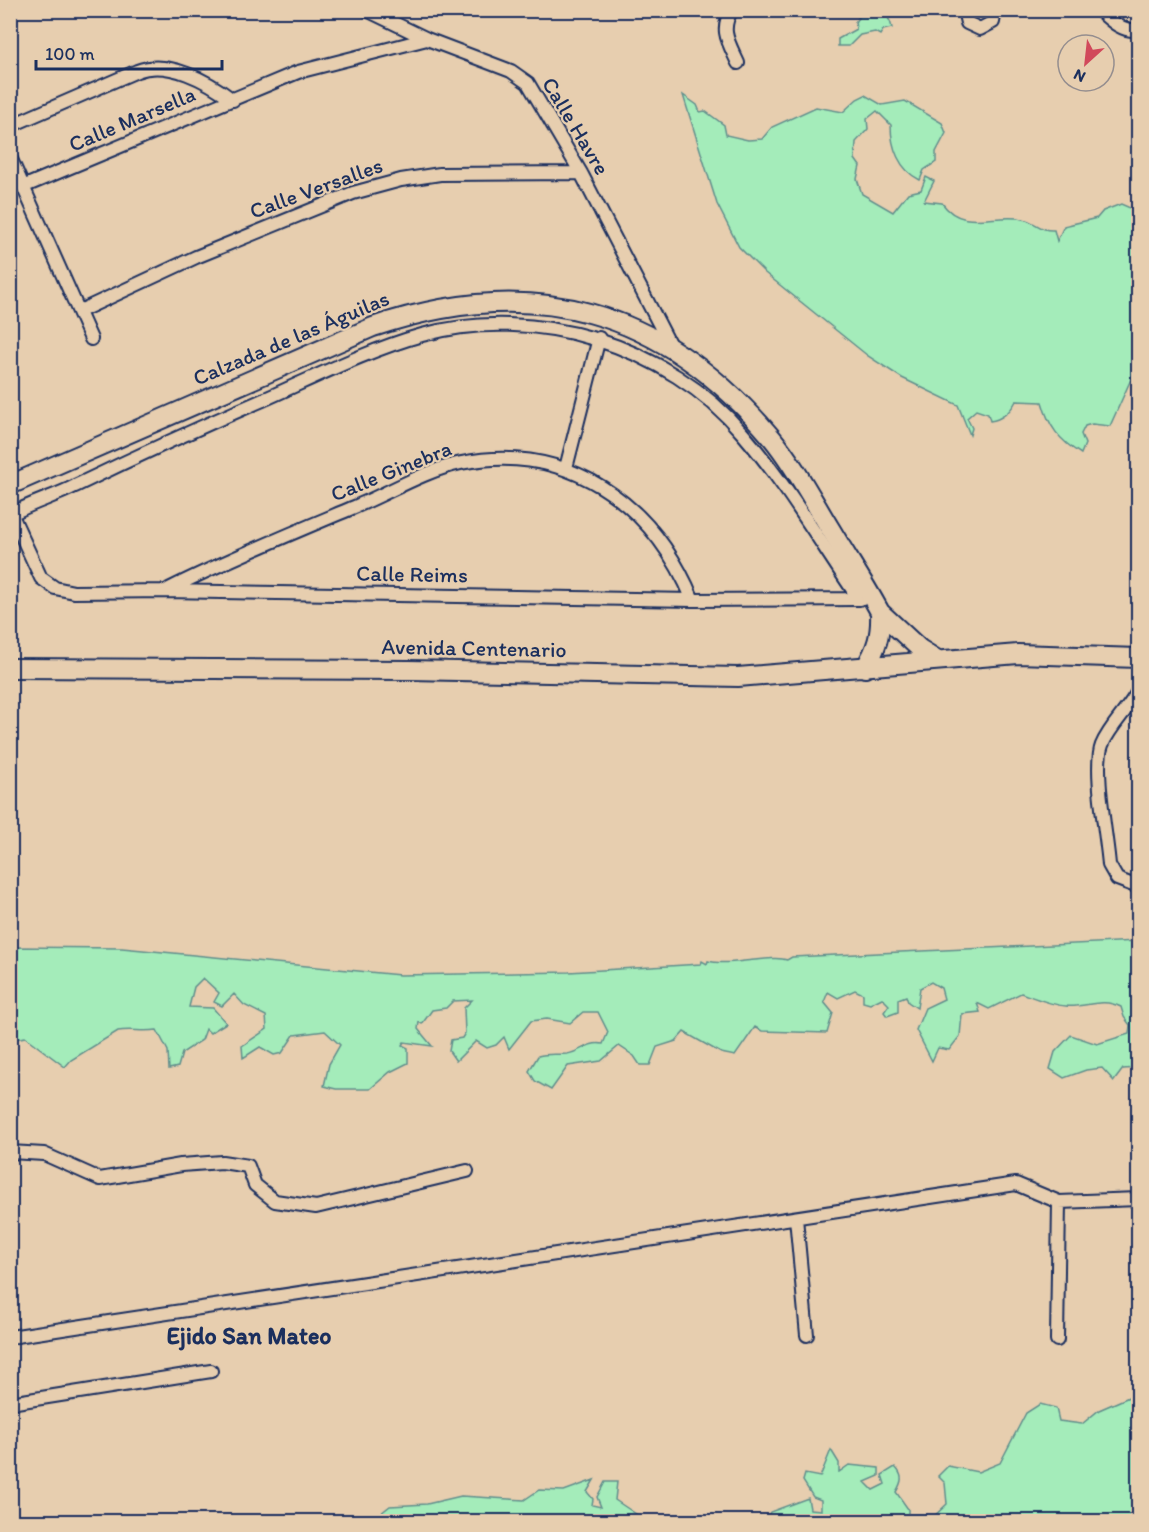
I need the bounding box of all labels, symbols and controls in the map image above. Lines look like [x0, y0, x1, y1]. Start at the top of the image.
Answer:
scale bar [36, 33, 222, 71]
north arrow [1056, 33, 1116, 93]
text: 100 m [45, 43, 95, 65]
text: N [1070, 65, 1089, 87]
street label: Calle Havre [536, 72, 616, 180]
street label: Calle Marsella [65, 80, 200, 158]
street label: Calle Versalles [246, 151, 386, 225]
street label: Calzada de las Águilas [189, 284, 393, 392]
street label: Calle Ginebra [327, 434, 455, 507]
street label: Calle Reims [356, 560, 468, 588]
street label: Avenida Centenario [381, 633, 567, 663]
district label: Ejido San Mateo [166, 1321, 332, 1351]

